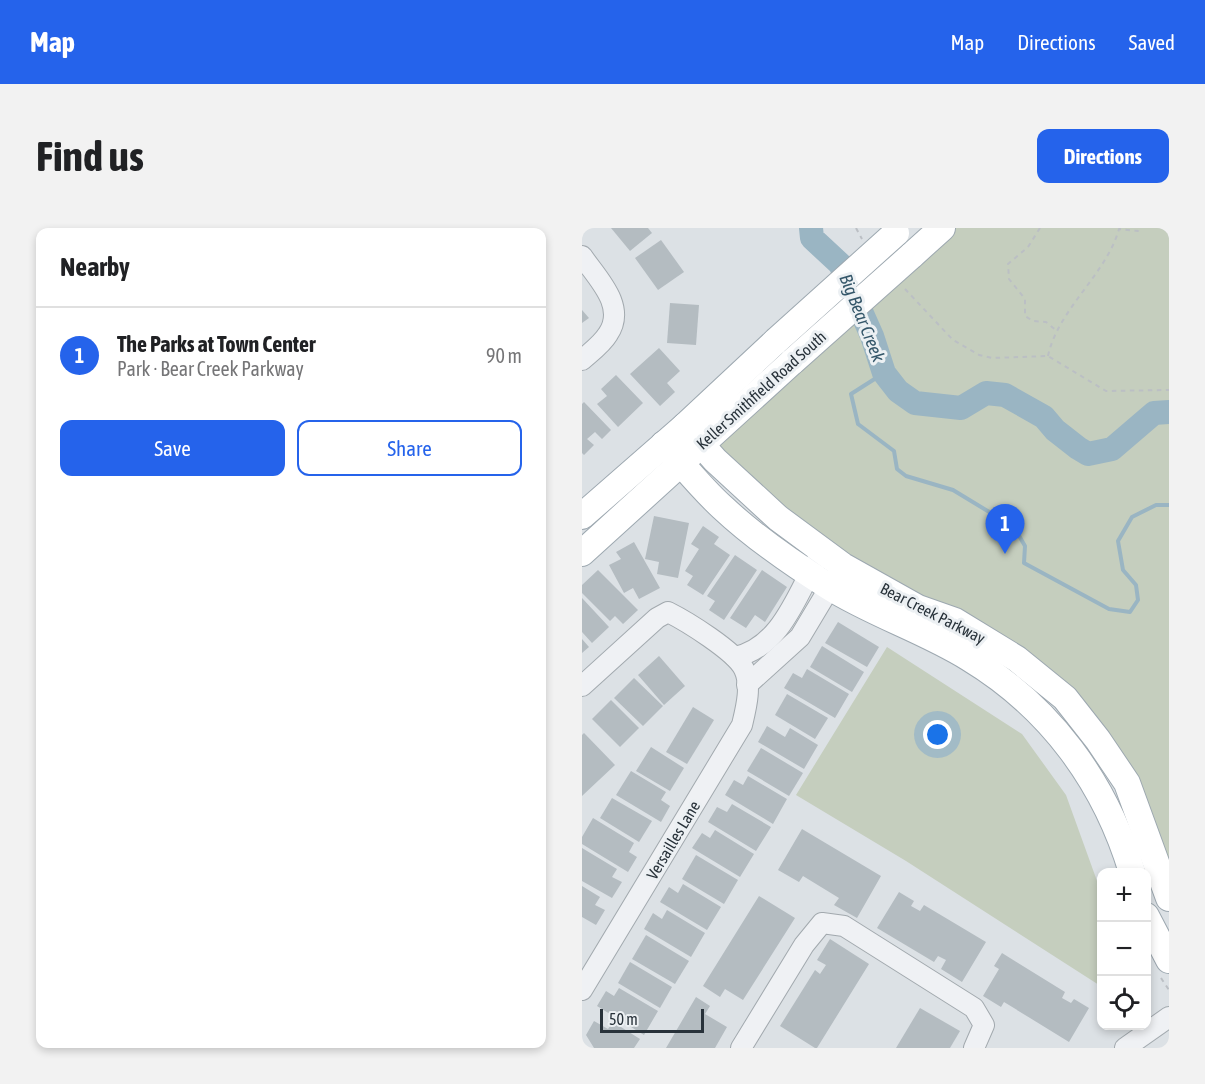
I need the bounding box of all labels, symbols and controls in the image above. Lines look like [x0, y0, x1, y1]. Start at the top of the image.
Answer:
text: Map [30, 26, 75, 58]
text: Map [950, 30, 984, 54]
text: Directions [1017, 30, 1096, 54]
text: Saved [1129, 30, 1175, 54]
button: Directions [1037, 129, 1169, 183]
text: Find us [36, 132, 144, 180]
text: Nearby [60, 252, 130, 282]
water label: Big Bear Creek [835, 271, 890, 366]
street label: Keller Smithfield Road South [693, 327, 829, 453]
text: The Parks at Town Center [117, 331, 315, 357]
text: 1 [75, 344, 84, 367]
text: 90 m [486, 344, 522, 367]
text: Park · Bear Creek Parkway [117, 357, 304, 380]
button: Save [60, 420, 285, 476]
button: Share [297, 420, 522, 476]
pin: 1 [986, 504, 1024, 554]
street label: Bear Creek Parkway [877, 579, 989, 648]
your location [923, 720, 952, 749]
street label: Versailles Lane [643, 798, 703, 882]
map controls [1097, 868, 1151, 1030]
button: + [1097, 868, 1151, 922]
button: − [1097, 922, 1151, 976]
button: locate [1097, 976, 1151, 1030]
scale bar [600, 1006, 704, 1034]
text: 50 m [609, 1010, 638, 1028]

